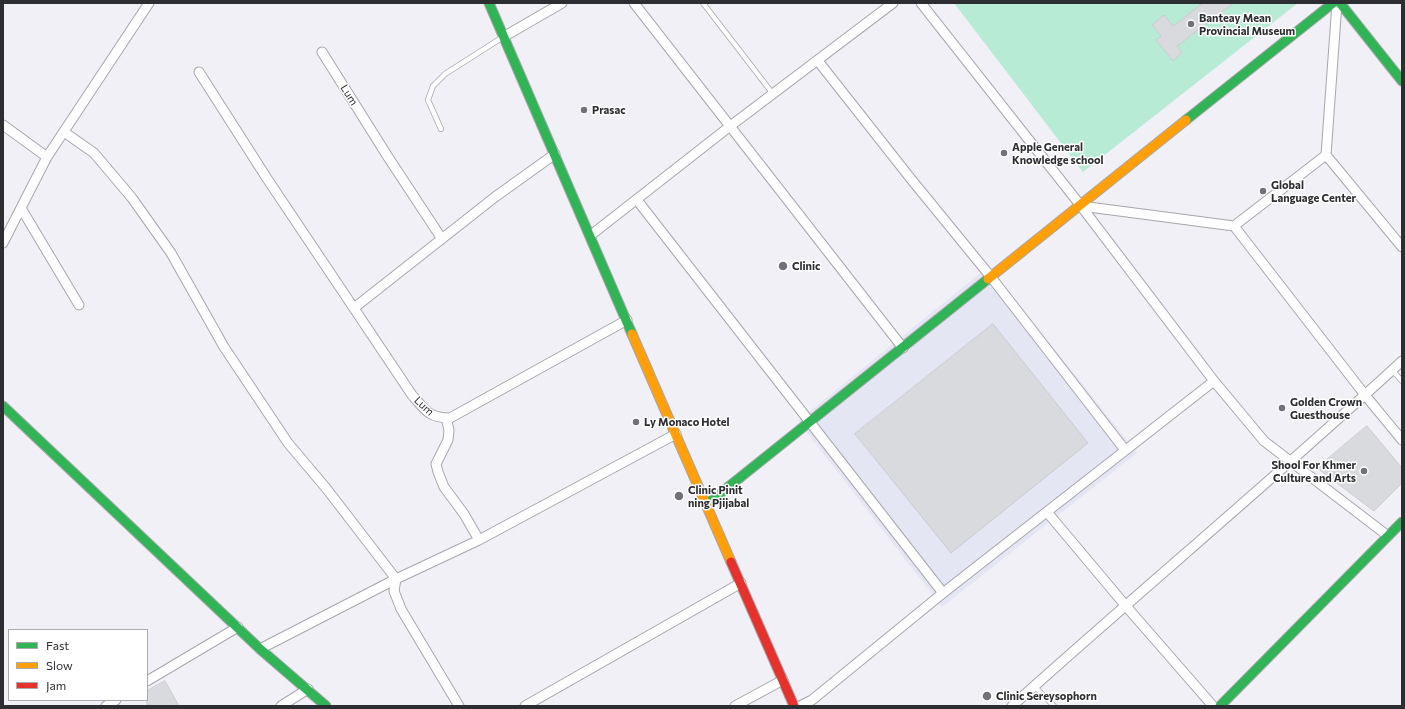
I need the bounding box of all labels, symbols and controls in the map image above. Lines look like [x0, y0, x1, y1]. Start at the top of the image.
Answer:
place label: Banteay Mean Provincial Museum [1199, 11, 1295, 37]
marker: Banteay Mean Provincial Museum [1186, 19, 1196, 29]
street label: Lum [338, 82, 360, 108]
place label: Prasac [592, 103, 626, 117]
marker: Prasac [579, 105, 589, 115]
place label: Apple General Knowledge school [1012, 140, 1104, 166]
marker: Apple General Knowledge school [999, 148, 1009, 158]
place label: Global Language Center [1271, 178, 1356, 204]
marker: Global Language Center [1258, 186, 1268, 196]
place label: Clinic [792, 259, 820, 273]
marker: Clinic [777, 260, 789, 272]
street label: Lum [411, 394, 437, 418]
place label: Golden Crown Guesthouse [1290, 395, 1362, 421]
marker: Golden Crown Guesthouse [1277, 403, 1287, 413]
place label: Ly Monaco Hotel [644, 415, 730, 429]
marker: Ly Monaco Hotel [631, 417, 641, 427]
place label: Shool For Khmer Culture and Arts [1271, 458, 1356, 484]
marker: Shool For Khmer Culture and Arts [1359, 466, 1369, 476]
place label: Clinic Pinit ning Pjijabal [688, 483, 749, 509]
marker: Clinic Pinit ning Pjijabal [673, 490, 685, 502]
legend [8, 629, 148, 701]
text: Fast [46, 638, 69, 652]
text: Slow [46, 658, 73, 672]
text: Jam [46, 678, 66, 692]
place label: Clinic Sereysophorn [996, 689, 1097, 703]
marker: Clinic Sereysophorn [981, 690, 993, 702]

